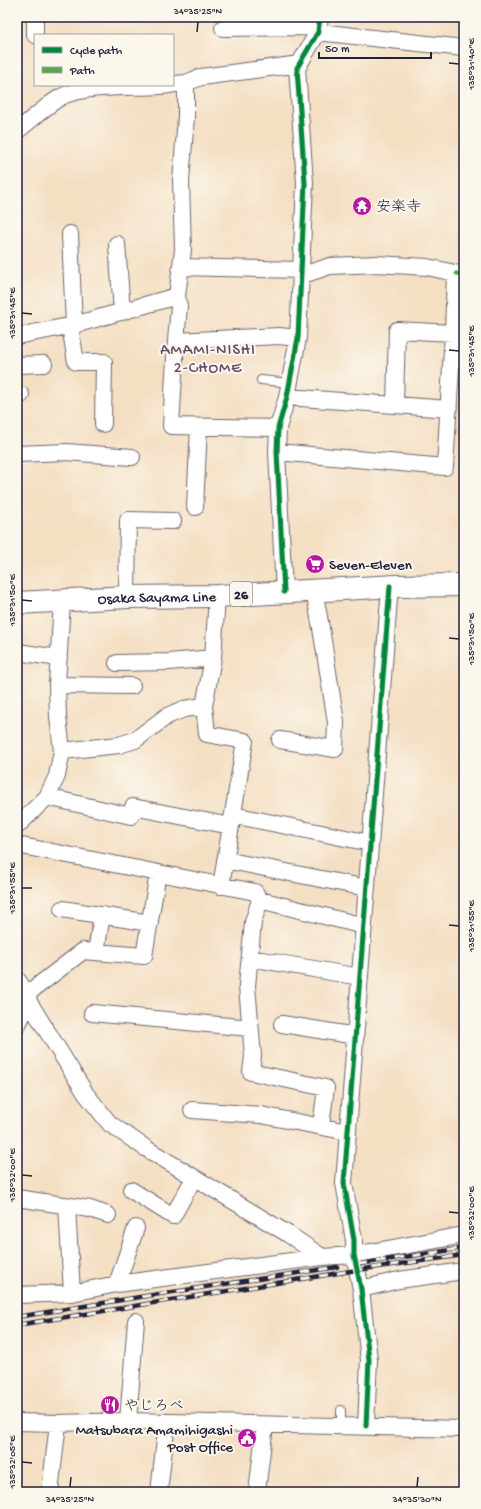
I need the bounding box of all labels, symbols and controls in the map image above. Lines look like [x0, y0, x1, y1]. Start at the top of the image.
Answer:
text: 34°35'25"N [173, 6, 223, 18]
legend [34, 34, 174, 86]
scale bar [319, 34, 431, 60]
text: 135°31'40"E [466, 37, 478, 91]
text: 50 m [325, 43, 350, 57]
text: Cycle path [70, 45, 123, 59]
text: Path [69, 65, 95, 79]
temple icon: 安楽寺 [351, 195, 373, 217]
place label: 安楽寺 [376, 198, 421, 217]
text: 135°31'45"E [7, 287, 19, 340]
text: 135°31'45"E [466, 325, 478, 378]
district label: AMAMI-NISHI 2-CHOME [160, 342, 256, 379]
supermarket icon: Seven-Eleven [304, 553, 326, 575]
place label: Seven-Eleven [329, 557, 412, 575]
text: 135°31'50"E [7, 573, 19, 627]
road number: 26 [230, 582, 252, 606]
street label: Osaka Sayama Line [97, 589, 217, 610]
text: 135°31'50"E [466, 612, 478, 666]
text: 135°31'55"E [7, 861, 19, 915]
text: 135°31'55"E [466, 899, 478, 953]
text: 135°32'00"E [7, 1148, 19, 1203]
text: 135°32'00"E [466, 1186, 478, 1241]
restaurant icon: やじろべ [99, 1394, 121, 1416]
place label: やじろべ [124, 1398, 184, 1416]
place label: Matsubara Amamihigashi Post Office [75, 1422, 233, 1457]
public building icon: Matsubara Amamihigashi Post Office [236, 1427, 258, 1449]
text: 135°32'05"E [7, 1435, 19, 1489]
text: 34°35'25"N [45, 1494, 95, 1506]
text: 34°35'30"N [392, 1494, 442, 1506]

